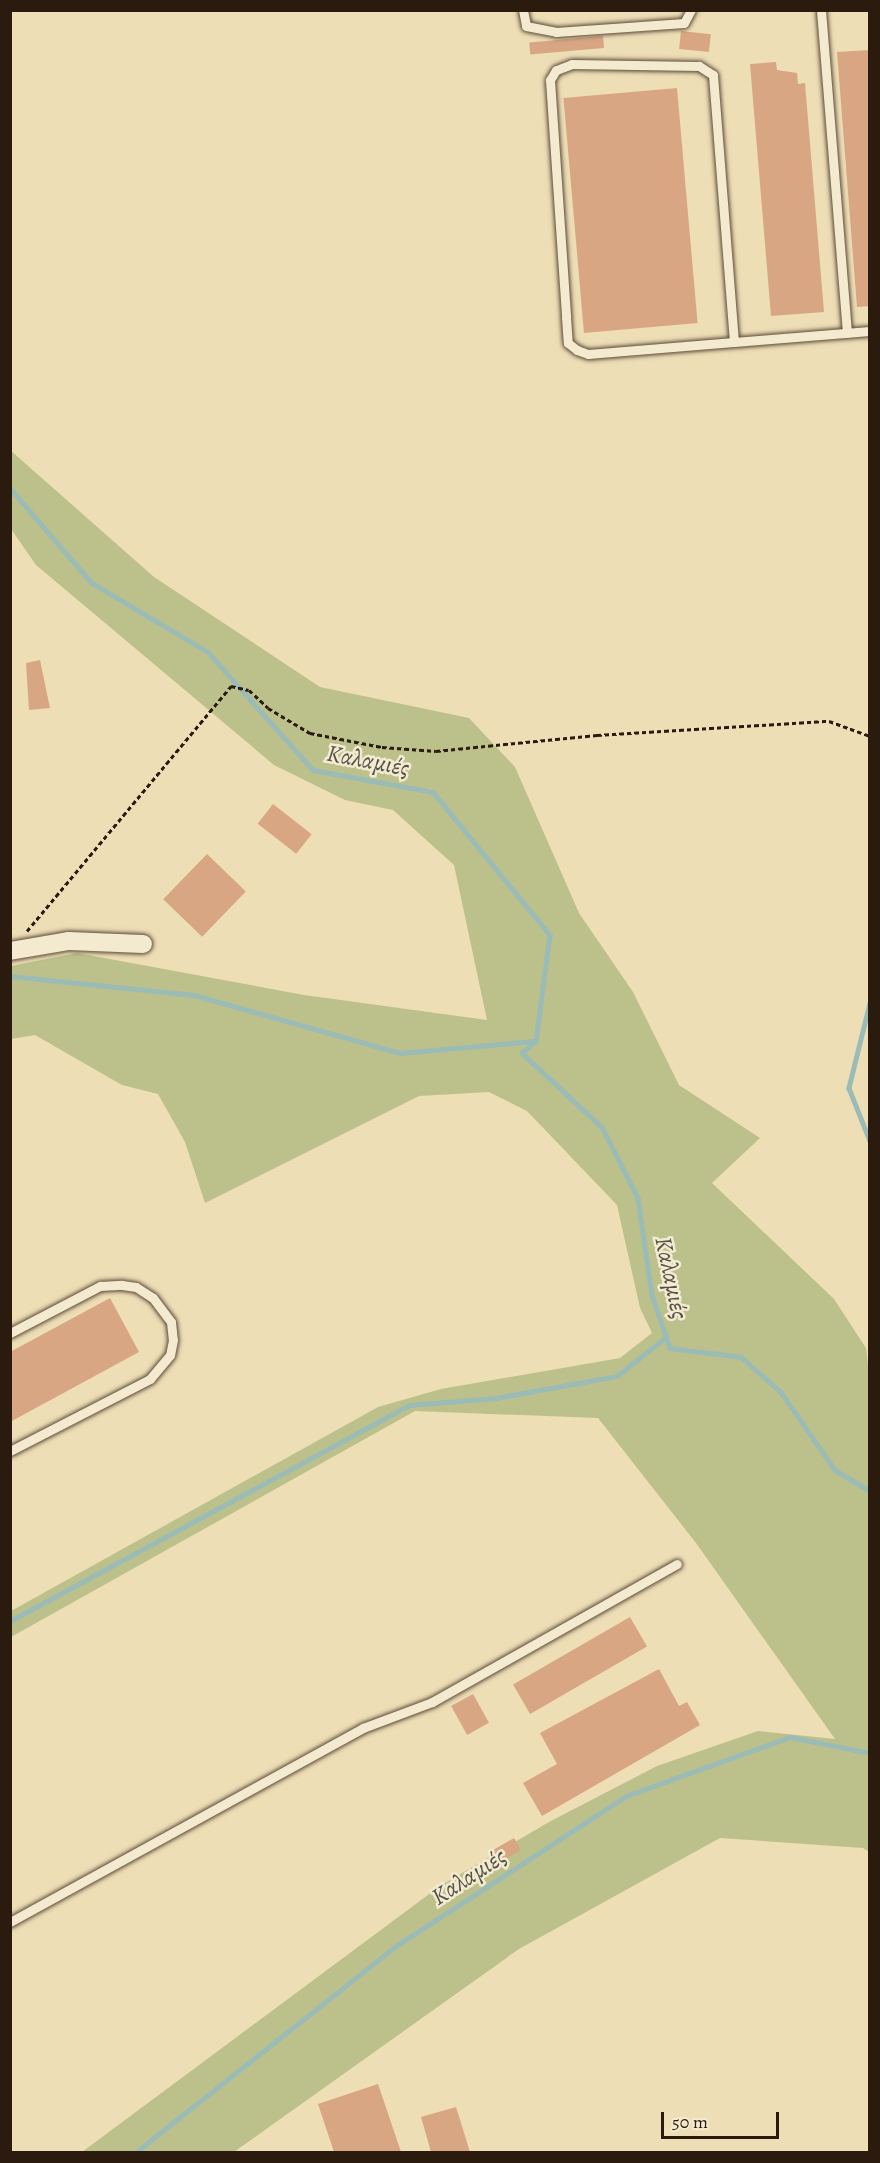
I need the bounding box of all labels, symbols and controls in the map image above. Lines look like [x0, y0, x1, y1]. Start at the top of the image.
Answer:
water label: Καλαμιές [324, 739, 412, 783]
water label: Καλαμιές [648, 1234, 694, 1322]
water label: Καλαμιές [426, 1842, 512, 1912]
scale bar [664, 2100, 782, 2138]
text: 50 m [672, 2110, 708, 2134]

